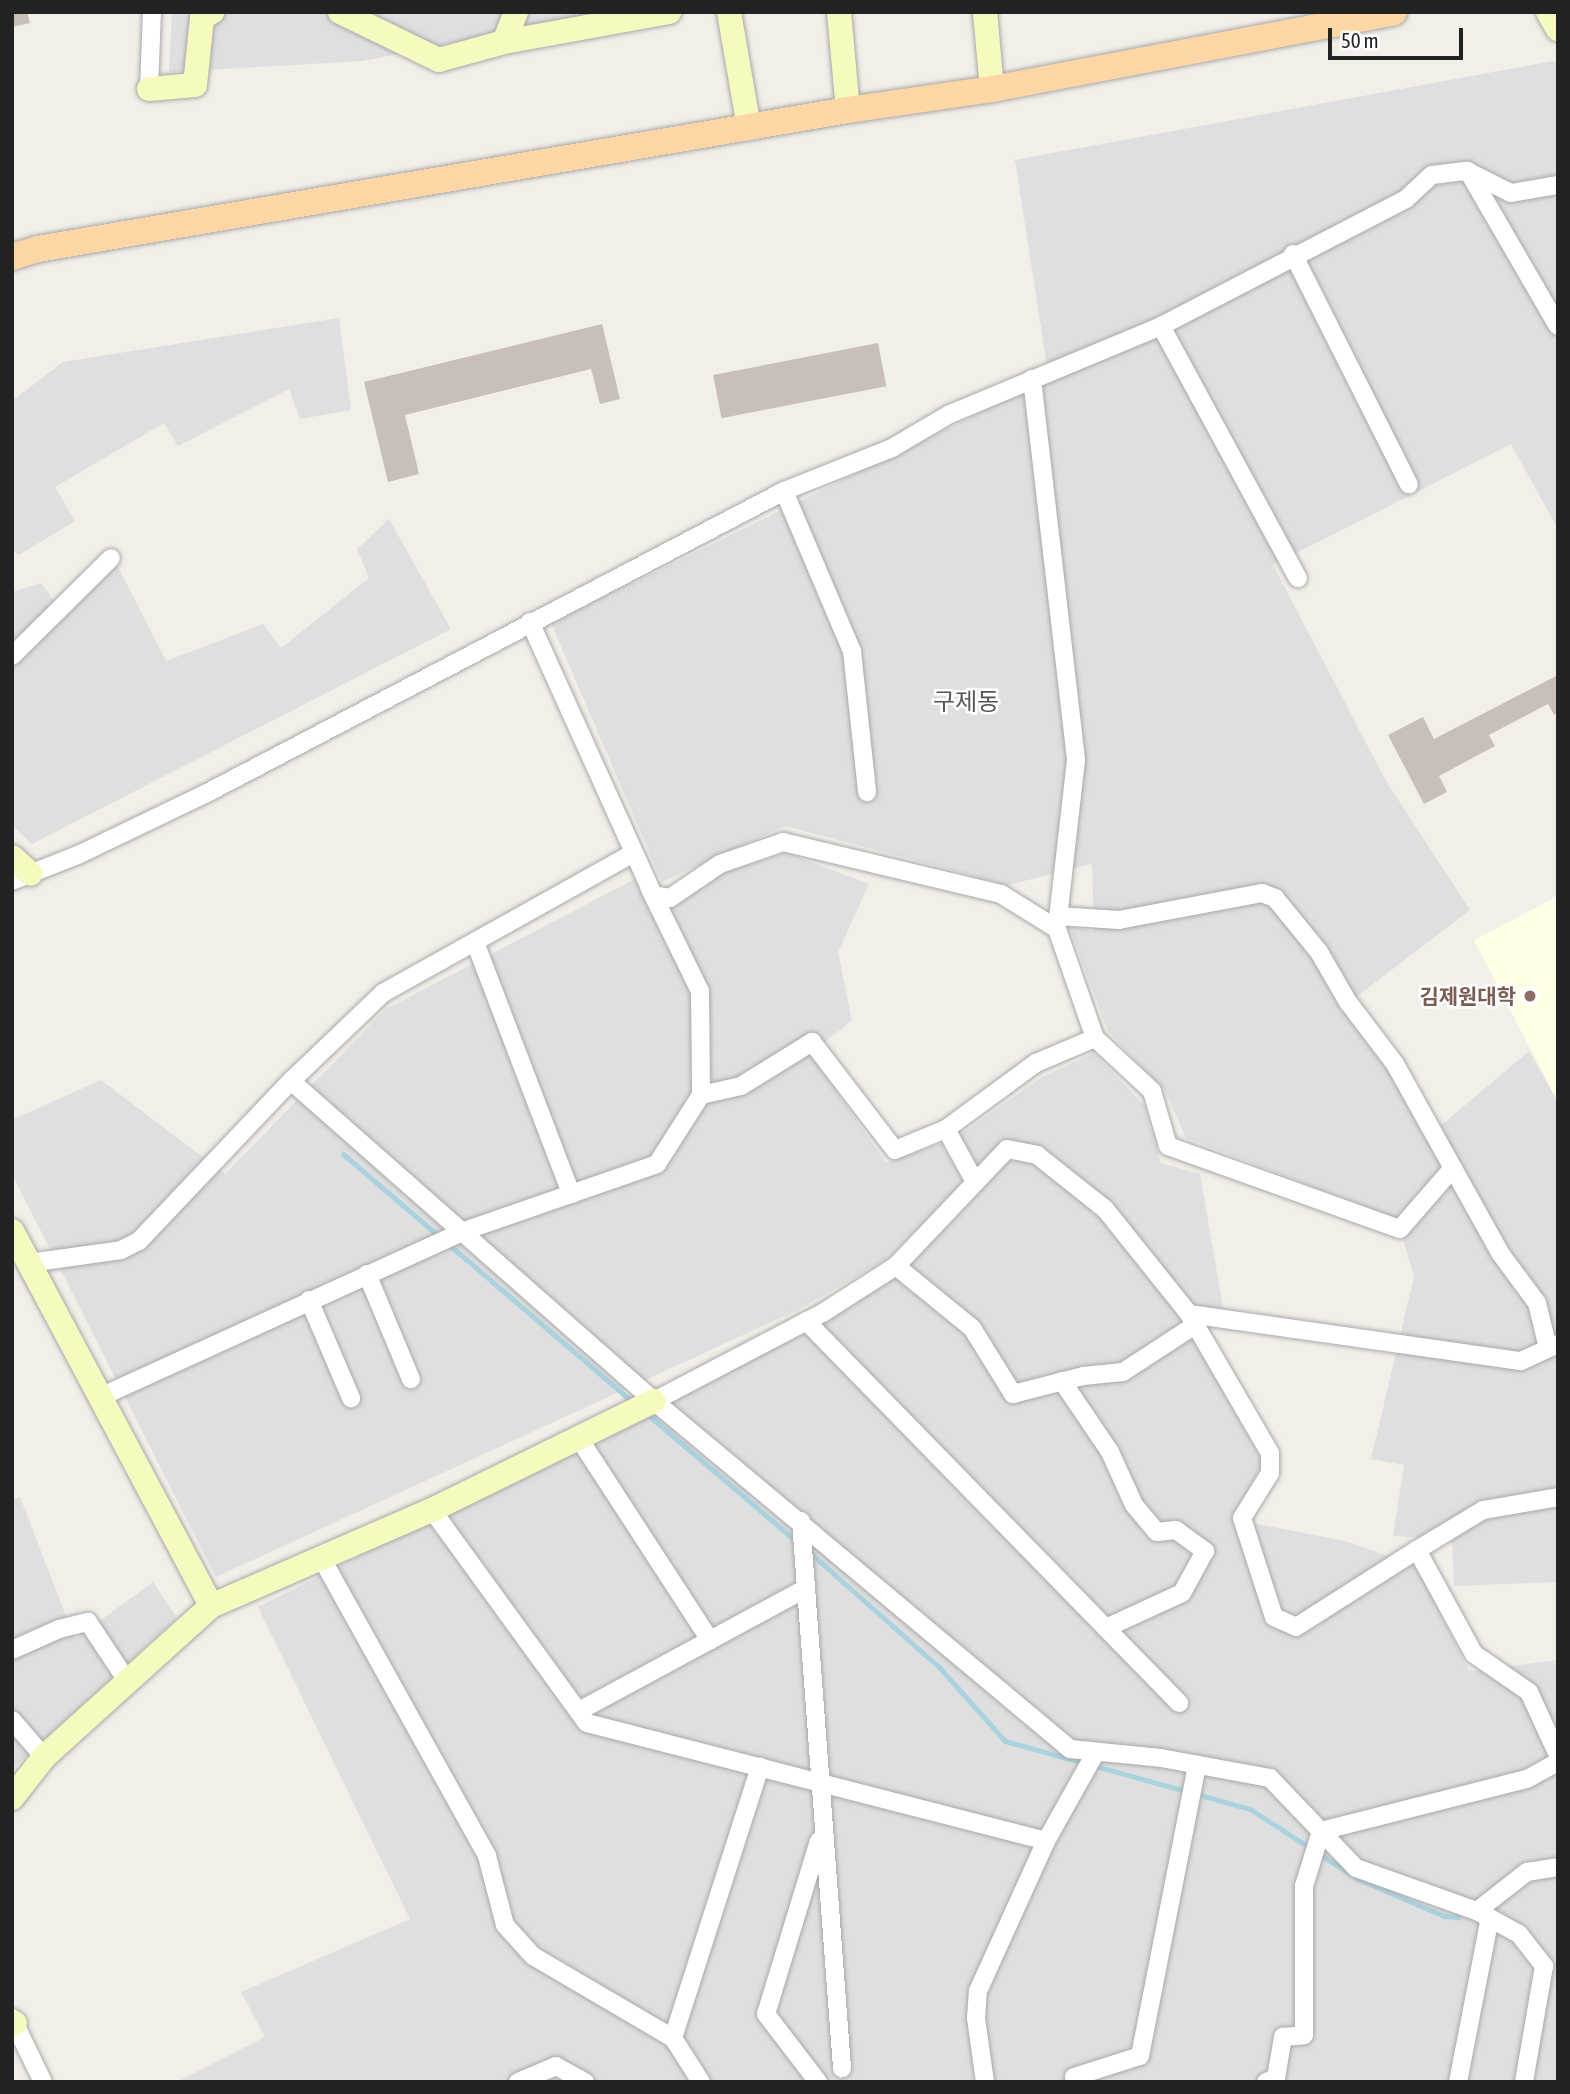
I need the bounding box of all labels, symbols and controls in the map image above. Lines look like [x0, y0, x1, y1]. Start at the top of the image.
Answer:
scale bar [1332, 14, 1467, 58]
text: 50 m [1341, 28, 1379, 52]
district label: 구제동 [933, 688, 999, 716]
place label: 김제원대학 [1419, 983, 1516, 1009]
marker: 김제원대학 [1522, 988, 1538, 1004]

